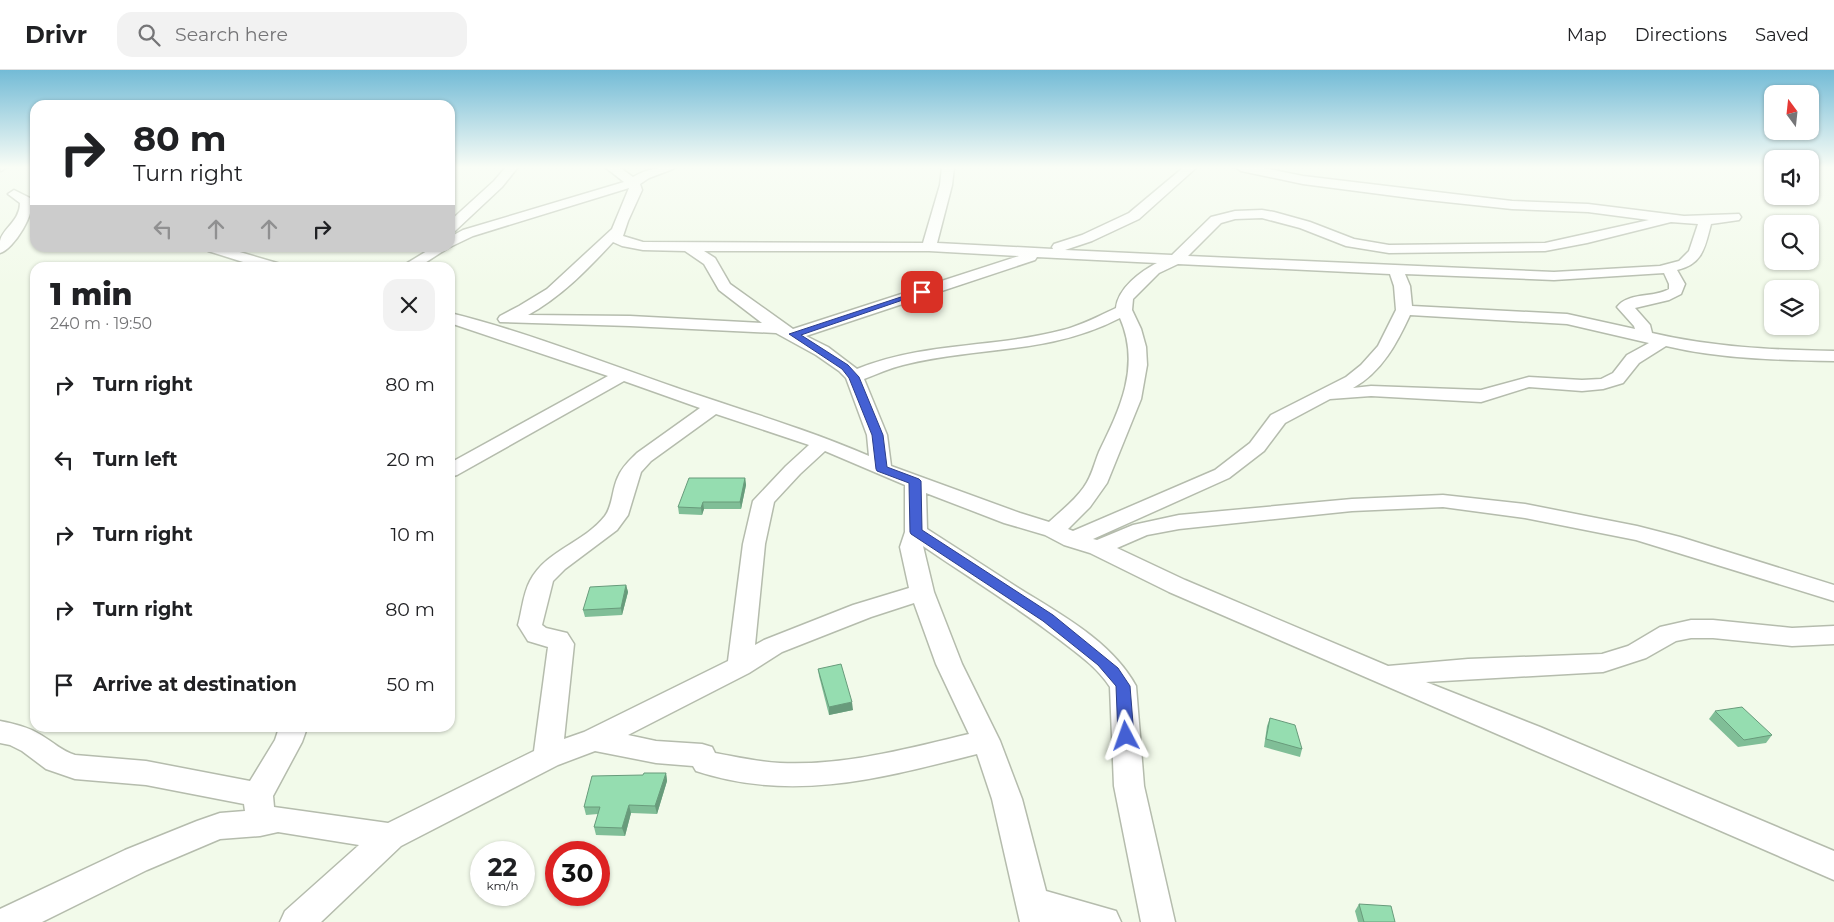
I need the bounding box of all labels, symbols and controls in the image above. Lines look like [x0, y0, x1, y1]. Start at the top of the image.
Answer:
search box [117, 12, 467, 57]
text: Drivr [25, 20, 87, 49]
icon: search [135, 21, 163, 49]
text: Search here [175, 23, 288, 46]
text: Map [1567, 24, 1607, 46]
text: Directions [1635, 24, 1727, 46]
text: Saved [1755, 24, 1809, 46]
north arrow [1764, 85, 1819, 140]
map controls [1764, 85, 1819, 335]
text: 80 m [133, 117, 227, 160]
icon: right [50, 120, 115, 185]
button: sound [1764, 150, 1819, 205]
text: Turn right [133, 160, 243, 187]
icon: left [149, 215, 177, 243]
icon: ahead [202, 215, 230, 243]
icon: ahead [255, 215, 283, 243]
icon: right [308, 215, 336, 243]
button: search [1764, 215, 1819, 270]
pin [901, 271, 943, 313]
text: 1 min [50, 276, 133, 313]
icon: arrive [908, 278, 936, 306]
button: close [383, 279, 435, 331]
button: layers [1764, 280, 1819, 335]
text: 240 m · 19:50 [50, 314, 152, 333]
icon: right [50, 371, 78, 399]
text: Turn right [93, 373, 193, 396]
text: 80 m [385, 373, 435, 396]
icon: left [50, 446, 78, 474]
text: Turn left [93, 448, 178, 471]
text: 20 m [387, 448, 435, 471]
icon: right [50, 521, 78, 549]
text: Turn right [93, 523, 193, 546]
text: 10 m [390, 523, 435, 546]
icon: right [50, 596, 78, 624]
text: Turn right [93, 598, 193, 621]
text: 80 m [385, 598, 435, 621]
icon: arrive [50, 671, 78, 699]
text: Arrive at destination [93, 673, 297, 696]
text: 50 m [387, 673, 435, 696]
position arrow [1099, 709, 1151, 761]
speed limit sign: 30 [545, 841, 610, 906]
text: 22 [488, 852, 517, 882]
text: km/h [486, 878, 519, 893]

